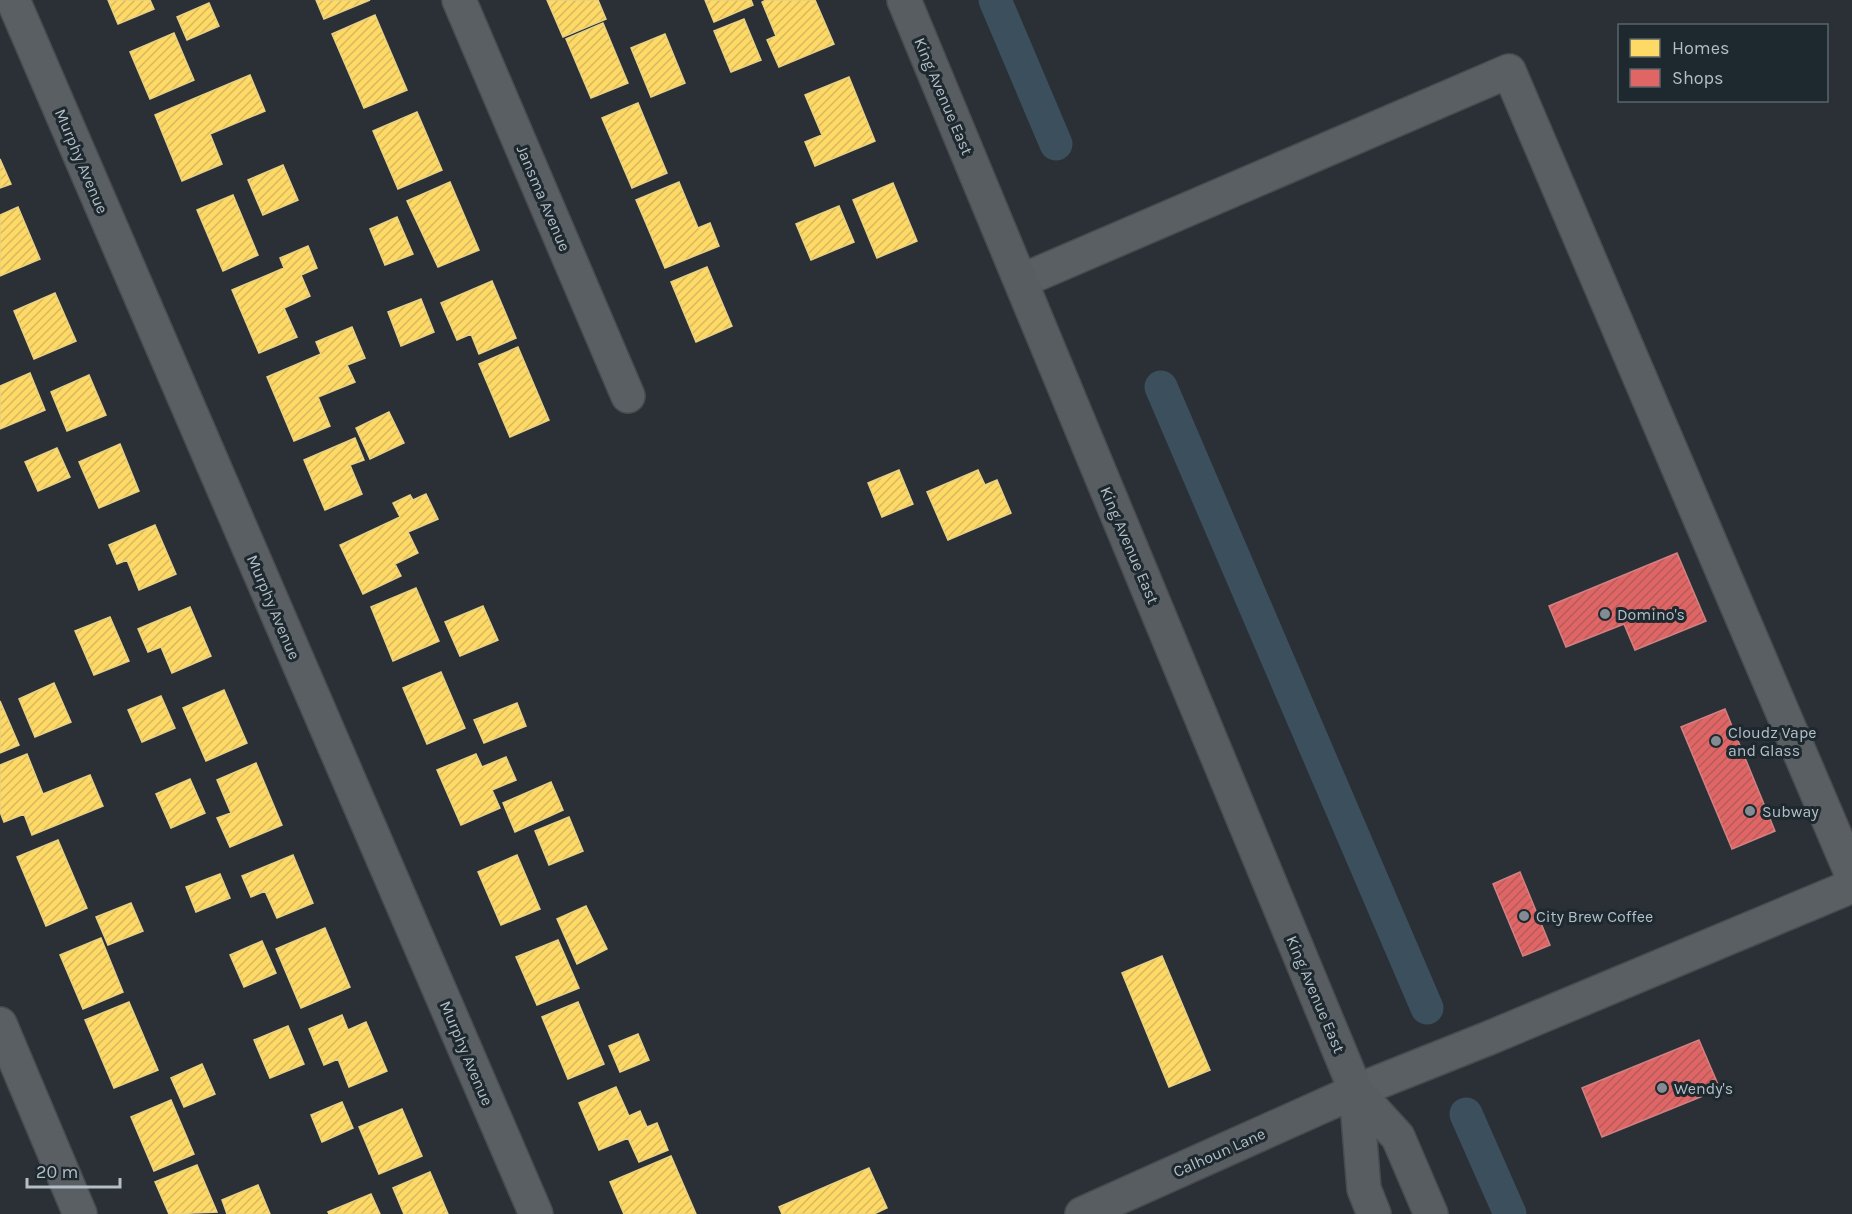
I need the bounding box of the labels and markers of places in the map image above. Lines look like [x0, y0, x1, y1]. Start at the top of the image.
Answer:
place label: Domino's [1617, 605, 1685, 624]
marker: Domino's [1598, 607, 1612, 621]
place label: Cloudz Vape and Glass [1728, 723, 1816, 760]
marker: Cloudz Vape and Glass [1709, 734, 1723, 748]
place label: Subway [1762, 802, 1819, 821]
marker: Subway [1743, 804, 1757, 818]
place label: City Brew Coffee [1536, 907, 1653, 926]
marker: City Brew Coffee [1517, 909, 1531, 923]
place label: Wendy's [1674, 1079, 1733, 1098]
marker: Wendy's [1655, 1081, 1669, 1095]

